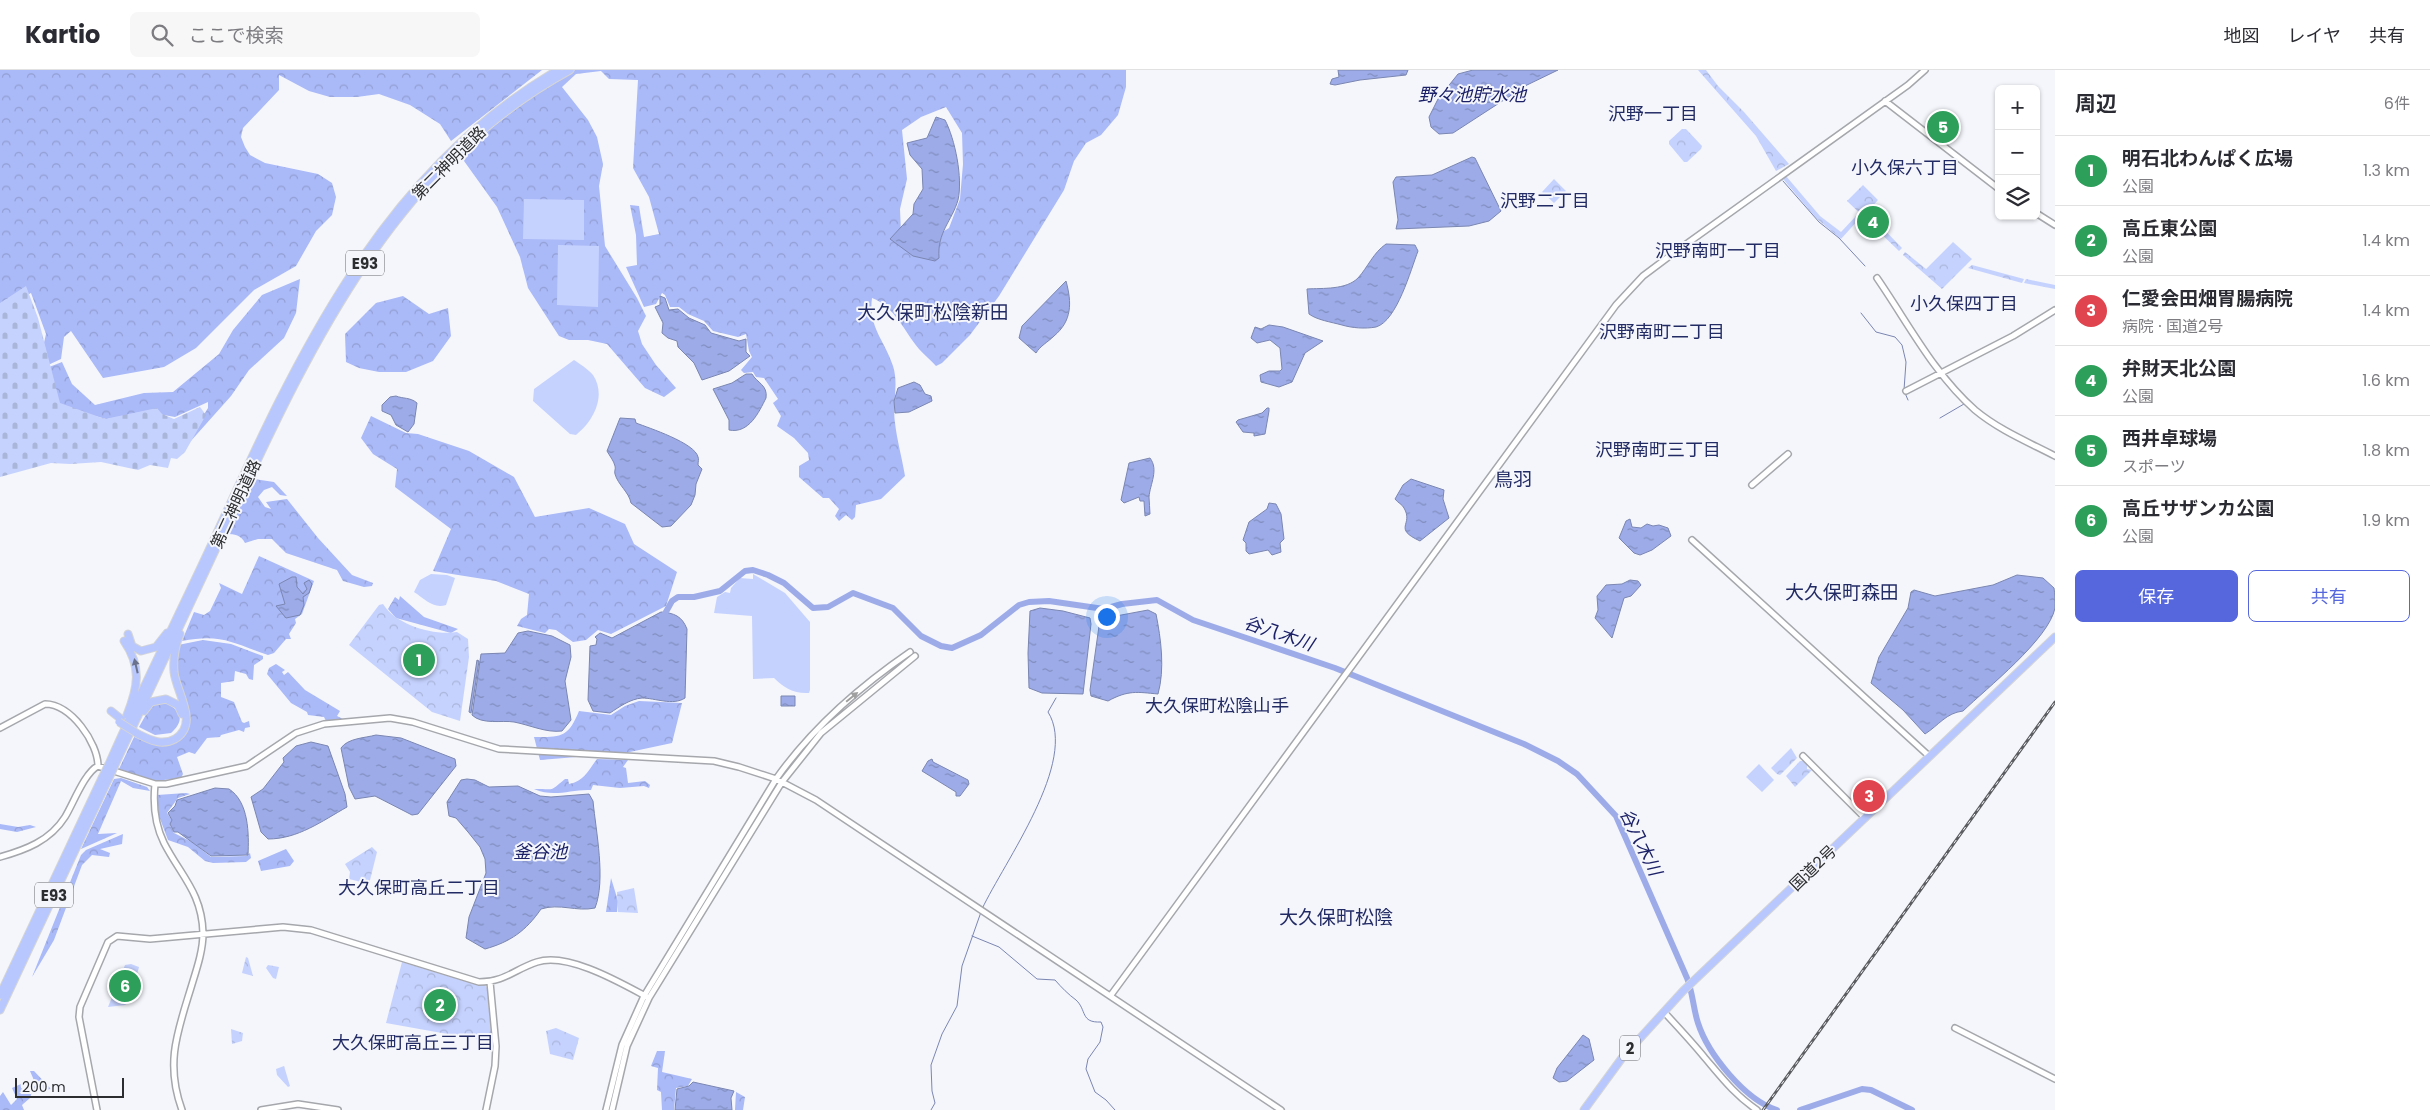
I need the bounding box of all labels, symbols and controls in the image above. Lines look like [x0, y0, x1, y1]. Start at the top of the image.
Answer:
search box [130, 12, 480, 57]
text: Kartio [25, 18, 100, 51]
icon: search [148, 21, 176, 49]
text: ここで検索 [188, 22, 283, 49]
text: 地図 [2224, 23, 2260, 48]
text: レイヤ [2288, 23, 2341, 48]
text: 共有 [2369, 23, 2405, 48]
water label: 野々池貯水池 [1418, 82, 1528, 107]
map controls [1995, 85, 2040, 220]
button: + [1995, 85, 2040, 130]
text: 周辺 [2075, 89, 2117, 118]
text: 6件 [2384, 92, 2410, 115]
district label: 沢野一丁目 [1608, 101, 1698, 126]
pin: 5 [1927, 108, 1959, 146]
street label: 第二神明道路 [407, 121, 491, 205]
button: − [1995, 130, 2040, 175]
text: 明石北わんぱく広場 [2122, 145, 2293, 172]
district label: 小久保六丁目 [1851, 155, 1959, 180]
text: 1 [2088, 159, 2094, 182]
text: 1.3 km [2363, 159, 2410, 182]
button: layers [1995, 175, 2040, 220]
text: 公園 [2122, 175, 2154, 198]
district label: 沢野二丁目 [1500, 188, 1590, 213]
pin: 4 [1857, 203, 1889, 241]
text: 高丘東公園 [2122, 215, 2217, 242]
text: 2 [2086, 229, 2096, 252]
text: 1.4 km [2362, 229, 2410, 252]
district label: 沢野南町一丁目 [1655, 238, 1781, 263]
text: 公園 [2122, 245, 2154, 268]
road number: E93 [346, 250, 384, 276]
text: 仁愛会田畑胃腸病院 [2122, 285, 2293, 312]
district label: 小久保四丁目 [1910, 291, 2018, 316]
district label: 大久保町松陰新田 [857, 299, 1009, 326]
text: 3 [2086, 299, 2096, 322]
text: 1.4 km [2362, 299, 2410, 322]
text: 病院 · 国道2号 [2122, 315, 2223, 338]
district label: 沢野南町二丁目 [1599, 319, 1725, 344]
text: 弁財天北公園 [2122, 355, 2236, 382]
text: 4 [2086, 369, 2096, 392]
text: 1.6 km [2362, 369, 2410, 392]
text: 公園 [2122, 385, 2154, 408]
text: 西井卓球場 [2122, 425, 2217, 452]
district label: 沢野南町三丁目 [1595, 437, 1721, 462]
text: 5 [2086, 439, 2096, 462]
text: 1.8 km [2362, 439, 2410, 462]
text: スポーツ [2122, 455, 2186, 478]
street label: 第二神明道路 [205, 456, 267, 552]
district label: 鳥羽 [1494, 466, 1532, 493]
text: 高丘サザンカ公園 [2122, 495, 2274, 522]
text: 6 [2086, 509, 2096, 532]
text: 1.9 km [2362, 509, 2410, 532]
text: 公園 [2122, 525, 2154, 548]
button: 保存 [2075, 570, 2238, 622]
button: 共有 [2248, 570, 2410, 622]
district label: 大久保町森田 [1785, 579, 1899, 606]
your location [1094, 604, 1120, 630]
water label: 谷八木川 [1241, 609, 1319, 657]
pin: 1 [403, 641, 435, 679]
one-way arrow [132, 659, 140, 674]
one-way arrow [845, 691, 858, 702]
district label: 大久保町松陰山手 [1145, 693, 1289, 718]
pin: 3 [1853, 777, 1885, 815]
water label: 谷八木川 [1614, 804, 1669, 882]
water label: 釜谷池 [513, 839, 569, 864]
street label: 国道2号 [1784, 840, 1842, 896]
district label: 大久保町高丘二丁目 [338, 875, 500, 900]
road number: E93 [35, 882, 73, 908]
district label: 大久保町松陰 [1279, 904, 1393, 931]
pin: 6 [109, 967, 141, 1005]
pin: 2 [424, 986, 456, 1024]
district label: 大久保町高丘三丁目 [332, 1030, 494, 1055]
road number: 2 [1620, 1036, 1640, 1060]
scale bar [15, 1075, 124, 1098]
text: 200 m [22, 1077, 66, 1097]

